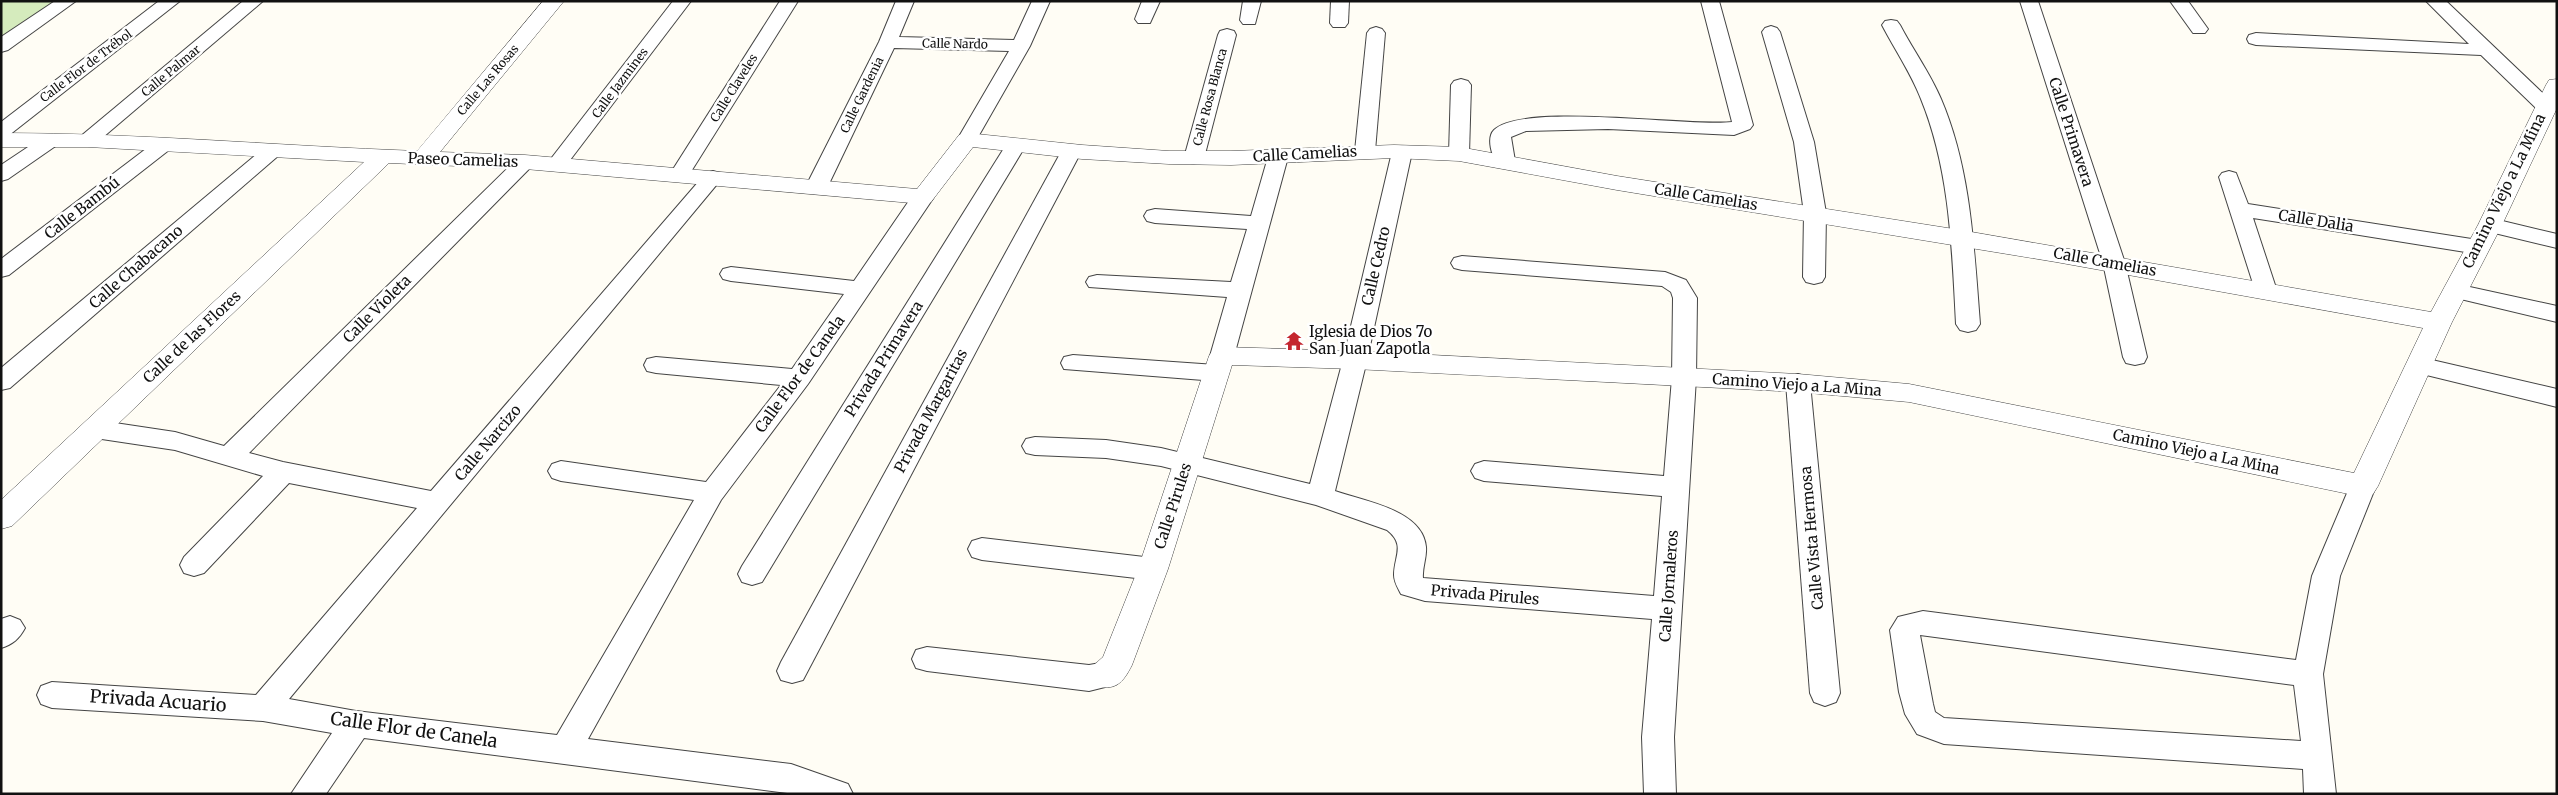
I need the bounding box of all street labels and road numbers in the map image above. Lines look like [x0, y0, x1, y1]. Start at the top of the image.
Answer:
street label: Calle Flor de Trébol [37, 26, 135, 105]
street label: Calle Nardo [922, 35, 988, 52]
street label: Calle Palmar [138, 41, 204, 100]
street label: Calle Las Rosas [454, 41, 522, 118]
street label: Calle Jazmines [588, 45, 651, 121]
street label: Calle Rosa Blanca [1189, 46, 1230, 147]
street label: Calle Claveles [707, 51, 761, 125]
street label: Calle Gardenia [837, 54, 887, 135]
street label: Calle Primavera [2045, 75, 2098, 189]
street label: Camino Viejo a La Mina [2458, 110, 2549, 271]
street label: Calle Camelias [1252, 141, 1358, 166]
street label: Paseo Camelias [407, 148, 519, 171]
street label: Calle Bambú [40, 172, 123, 243]
street label: Calle Camelias [1653, 179, 1759, 214]
street label: Calle Dalia [2277, 205, 2355, 236]
street label: Calle Chabacano [85, 221, 187, 312]
street label: Calle Cedro [1357, 224, 1394, 307]
street label: Calle Camelias [2052, 243, 2158, 280]
street label: Calle Violeta [339, 271, 415, 347]
street label: Calle de las Flores [139, 286, 245, 387]
street label: Privada Primavera [840, 297, 927, 420]
street label: Calle Flor de Canela [751, 311, 849, 436]
street label: Privada Margaritas [890, 346, 971, 476]
street label: Camino Viejo a La Mina [1712, 369, 1882, 400]
street label: Calle Narcizo [450, 400, 525, 485]
street label: Camino Viejo a La Mina [2111, 425, 2281, 478]
street label: Calle Pirules [1150, 460, 1195, 551]
street label: Calle Vista Hermosa [1796, 465, 1827, 611]
street label: Calle Jornaleros [1655, 529, 1682, 643]
street label: Privada Pirules [1430, 580, 1540, 609]
street label: Privada Acuario [89, 684, 227, 717]
street label: Calle Flor de Canela [329, 706, 499, 753]

